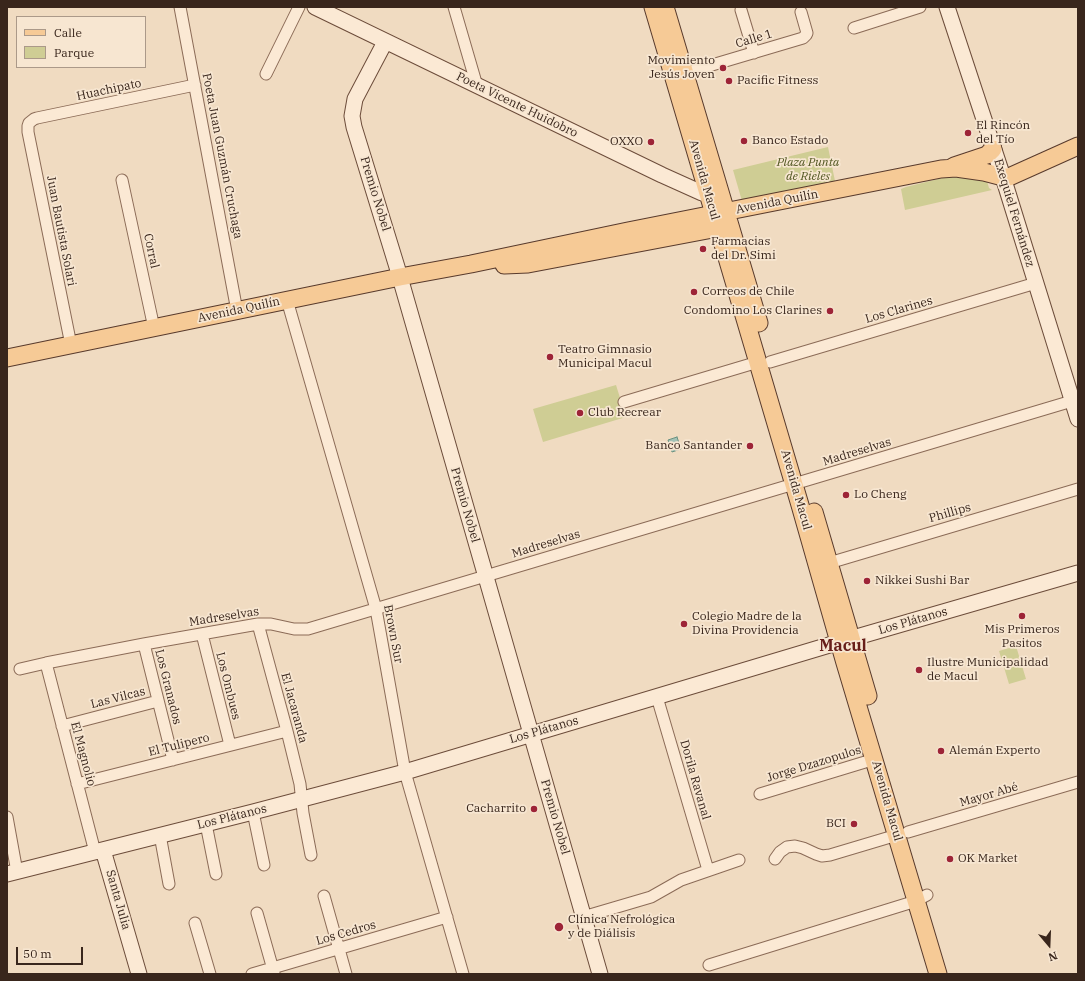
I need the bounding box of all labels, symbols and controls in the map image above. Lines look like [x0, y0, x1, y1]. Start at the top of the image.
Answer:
legend [16, 16, 146, 68]
text: Calle [54, 25, 82, 40]
street label: Calle 1 [734, 27, 774, 51]
text: Parque [54, 45, 94, 60]
place label: Movimiento Jesús Joven [647, 54, 715, 82]
marker: Movimiento Jesús Joven [718, 63, 728, 73]
street label: Poeta Vicente Huidobro [454, 69, 580, 141]
street label: Poeta Juan Guzmán Cruchaga [199, 72, 245, 240]
place label: Pacific Fitness [737, 74, 818, 88]
street label: Huachipato [75, 76, 143, 104]
marker: Pacific Fitness [724, 76, 734, 86]
place label: El Rincón del Tío [976, 119, 1030, 147]
marker: El Rincón del Tío [963, 128, 973, 138]
place label: Banco Estado [752, 134, 828, 148]
place label: OXXO [610, 135, 643, 149]
marker: Banco Estado [739, 136, 749, 146]
marker: OXXO [646, 137, 656, 147]
street label: Avenida Macul [686, 138, 722, 222]
street label: Premio Nobel [357, 155, 393, 233]
park label: Plaza Punta de Rieles [777, 156, 839, 184]
street label: Exequiel Fernández [991, 157, 1037, 269]
street label: Juan Bautista Solari [43, 175, 79, 287]
street label: Avenida Quilín [735, 187, 819, 217]
street label: Corral [140, 232, 162, 270]
place label: Farmacias del Dr. Simi [711, 235, 776, 263]
marker: Farmacias del Dr. Simi [698, 244, 708, 254]
place label: Correos de Chile [702, 285, 795, 299]
marker: Correos de Chile [689, 287, 699, 297]
street label: Los Clarines [864, 293, 934, 327]
street label: Avenida Quilín [197, 294, 281, 326]
place label: Condomino Los Clarines [684, 304, 822, 318]
marker: Condomino Los Clarines [825, 306, 835, 316]
place label: Teatro Gimnasio Municipal Macul [558, 343, 652, 371]
marker: Teatro Gimnasio Municipal Macul [545, 352, 555, 362]
place label: Club Recrear [588, 406, 661, 420]
marker: Club Recrear [575, 408, 585, 418]
street label: Madreselvas [821, 435, 893, 469]
place label: Banco Santander [645, 439, 742, 453]
marker: Banco Santander [745, 441, 755, 451]
street label: Avenida Macul [778, 448, 814, 532]
street label: Premio Nobel [447, 466, 483, 544]
place label: Lo Cheng [854, 488, 907, 502]
marker: Lo Cheng [841, 490, 851, 500]
street label: Phillips [927, 500, 973, 526]
street label: Madreselvas [510, 527, 582, 561]
place label: Nikkei Sushi Bar [875, 574, 969, 588]
marker: Nikkei Sushi Bar [862, 576, 872, 586]
street label: Brown Sur [380, 603, 406, 665]
street label: Madreselvas [188, 604, 260, 630]
street label: Los Plátanos [877, 604, 949, 638]
place label: Colegio Madre de la Divina Providencia [692, 610, 802, 638]
marker: Mis Primeros Pasitos [1017, 611, 1027, 621]
marker: Colegio Madre de la Divina Providencia [679, 619, 689, 629]
place label: Mis Primeros Pasitos [984, 623, 1060, 651]
district label: Macul [819, 636, 867, 656]
street label: Los Granados [152, 648, 184, 726]
street label: Los Ombues [213, 651, 243, 721]
place label: Ilustre Municipalidad de Macul [927, 656, 1049, 684]
marker: Ilustre Municipalidad de Macul [914, 665, 924, 675]
street label: El Jacaranda [278, 671, 310, 745]
street label: Las Vilcas [89, 684, 147, 712]
street label: Los Plátanos [508, 713, 580, 747]
street label: El Magnolio [67, 720, 99, 788]
street label: El Tulipero [147, 730, 211, 760]
street label: Dorila Ravanal [677, 738, 713, 822]
street label: Jorge Dzazopulos [765, 743, 863, 785]
place label: Alemán Experto [949, 744, 1040, 758]
marker: Alemán Experto [936, 746, 946, 756]
street label: Avenida Macul [869, 759, 905, 843]
street label: Premio Nobel [537, 778, 573, 856]
street label: Mayor Abé [958, 780, 1020, 810]
street label: Los Plátanos [196, 801, 268, 833]
place label: Cacharrito [466, 802, 526, 816]
marker: Cacharrito [529, 804, 539, 814]
place label: BCI [826, 817, 846, 831]
marker: BCI [849, 819, 859, 829]
place label: OK Market [958, 852, 1018, 866]
marker: OK Market [945, 854, 955, 864]
street label: Santa Julia [103, 868, 133, 932]
place label: Clínica Nefrológica y de Diálisis [568, 913, 675, 941]
street label: Los Cedros [314, 918, 378, 948]
marker: Clínica Nefrológica y de Diálisis [553, 921, 565, 933]
north arrow [1029, 925, 1069, 965]
scale bar [18, 939, 85, 965]
text: 50 m [23, 946, 52, 961]
text: N [1047, 948, 1059, 964]

